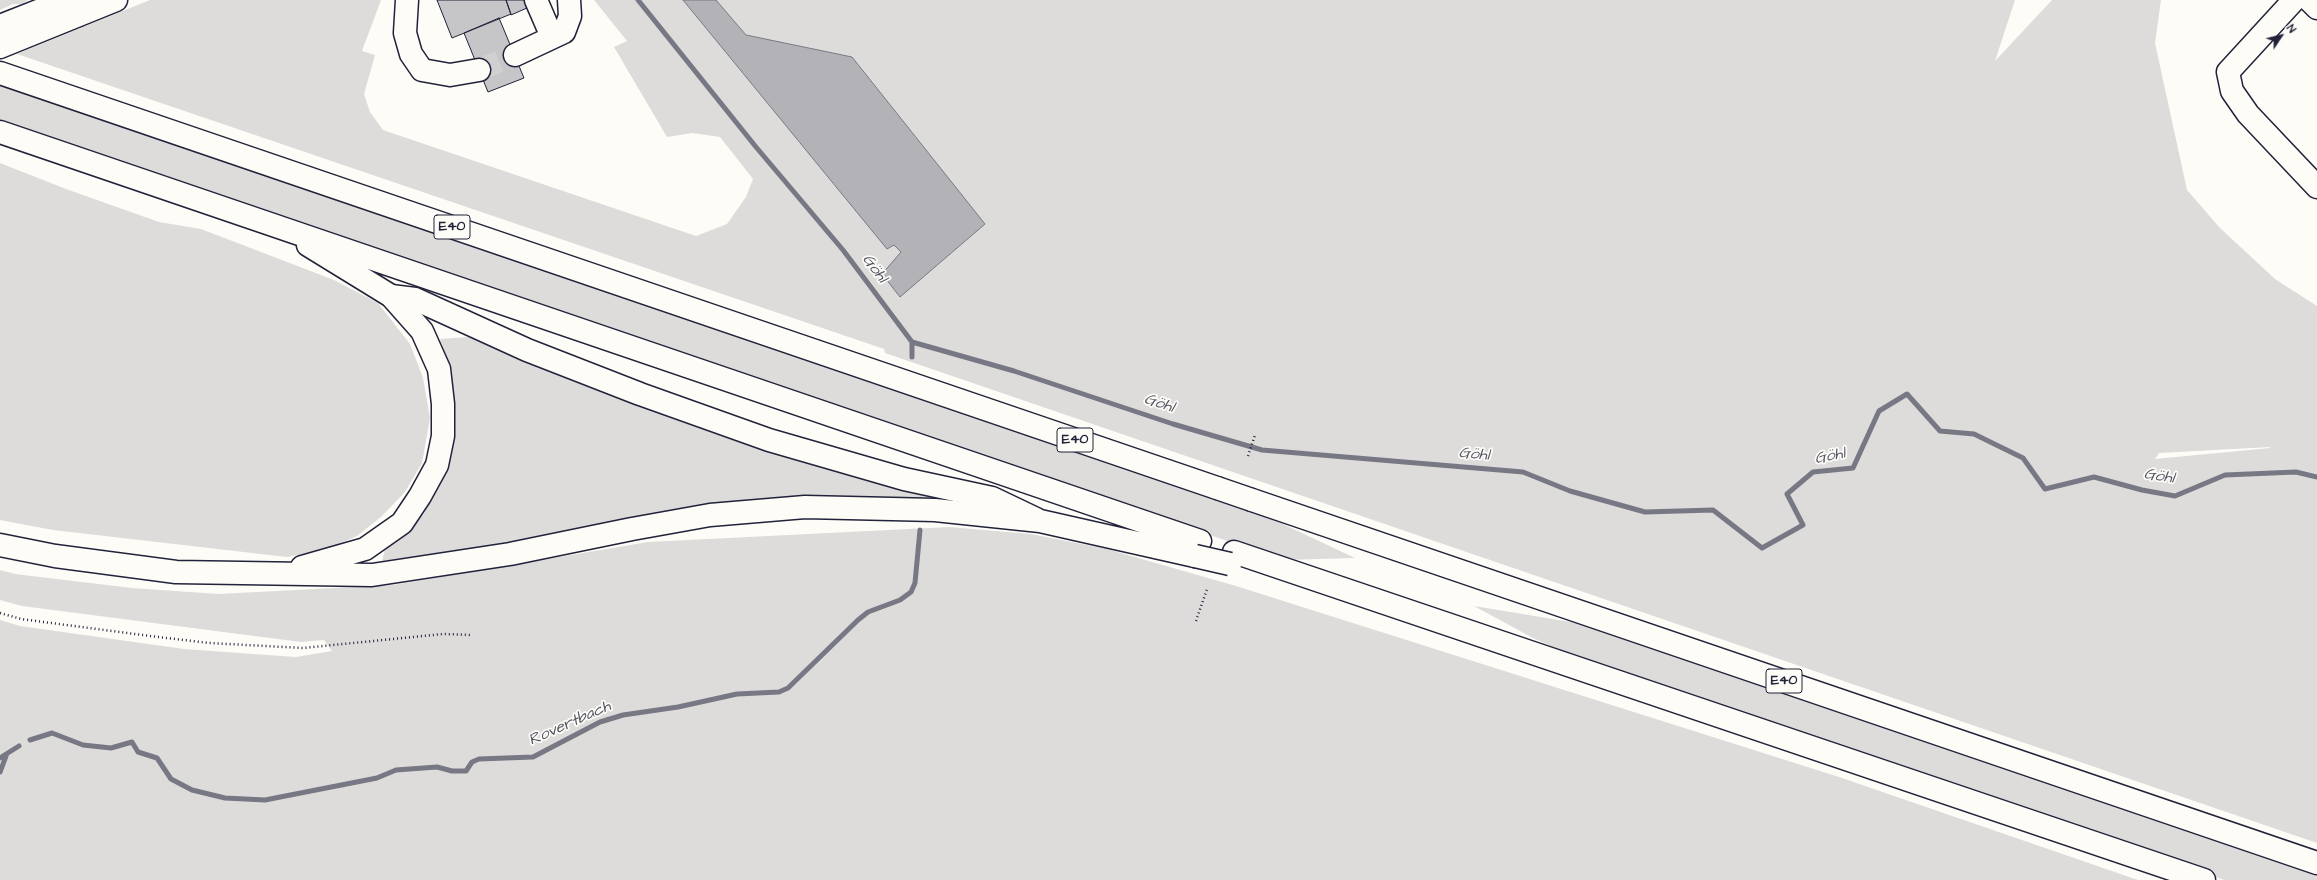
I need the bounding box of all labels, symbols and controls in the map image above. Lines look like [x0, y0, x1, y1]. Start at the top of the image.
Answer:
north arrow [2261, 16, 2301, 56]
text: N [2283, 22, 2299, 36]
road number: E40 [434, 215, 470, 239]
water label: Göhl [857, 251, 891, 287]
water label: Göhl [1142, 390, 1176, 418]
road number: E40 [1057, 428, 1093, 452]
water label: Göhl [1458, 444, 1490, 466]
water label: Göhl [1813, 445, 1847, 469]
water label: Göhl [2142, 465, 2176, 489]
road number: E40 [1766, 669, 1802, 693]
water label: Rovertbach [526, 697, 614, 751]

